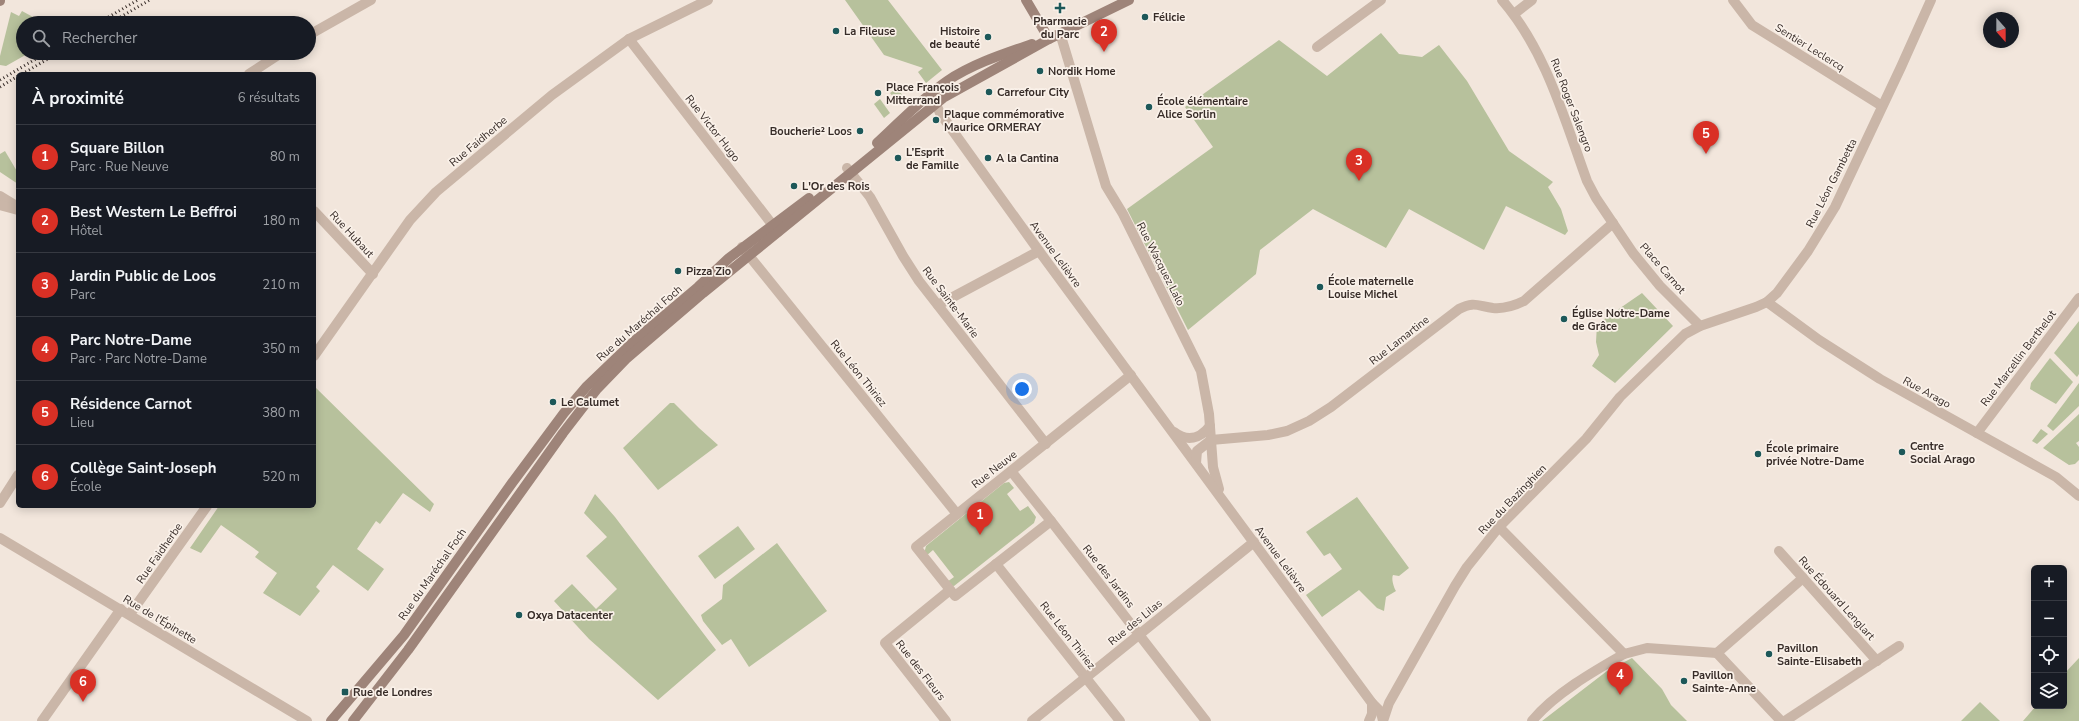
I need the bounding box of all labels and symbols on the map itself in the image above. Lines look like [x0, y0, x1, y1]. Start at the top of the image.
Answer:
marker: Pharmacie du Parc [1055, 3, 1065, 13]
place label: Félicie [1153, 10, 1185, 25]
marker: Félicie [1140, 12, 1150, 22]
north arrow [1983, 12, 2019, 48]
place label: Pharmacie du Parc [1033, 14, 1087, 42]
pin: 2 [1091, 19, 1117, 52]
street label: Sentier Leclercq [1772, 20, 1847, 75]
place label: La Fileuse [844, 24, 895, 39]
place label: Histoire de beauté [929, 24, 980, 52]
marker: La Fileuse [831, 26, 841, 36]
marker: Histoire de beauté [983, 32, 993, 42]
street label: Rue Roger Salengro [1547, 56, 1596, 154]
place label: Nordik Home [1048, 64, 1116, 79]
marker: Nordik Home [1035, 66, 1045, 76]
place label: Place François Mitterrand [886, 80, 959, 108]
place label: Carrefour City [997, 85, 1069, 100]
marker: Carrefour City [984, 87, 994, 97]
marker: Place François Mitterrand [873, 88, 883, 98]
street label: Rue Victor Hugo [682, 92, 744, 165]
place label: École élémentaire Alice Sorlin [1157, 93, 1248, 122]
marker: École élémentaire Alice Sorlin [1144, 102, 1154, 112]
place label: Plaque commémorative Maurice ORMERAY [944, 107, 1064, 135]
street label: Rue Faidherbe [446, 113, 510, 170]
marker: Plaque commémorative Maurice ORMERAY [931, 115, 941, 125]
pin: 5 [1693, 121, 1719, 154]
place label: Boucherie² Loos [770, 124, 852, 139]
marker: Boucherie² Loos [855, 126, 865, 136]
street label: Rue Léon Gambetta [1803, 136, 1860, 230]
place label: L’Esprit de Famille [906, 145, 959, 173]
pin: 3 [1346, 148, 1372, 181]
place label: A la Cantina [996, 151, 1059, 166]
marker: L’Esprit de Famille [893, 153, 903, 163]
marker: A la Cantina [983, 153, 993, 163]
place label: L'Or des Rois [802, 179, 870, 194]
marker: L'Or des Rois [789, 181, 799, 191]
street label: Rue Hubaut [326, 208, 377, 261]
street label: Avenue Lelièvre [1026, 218, 1085, 291]
street label: Rue Wacquez Lalo [1133, 220, 1188, 309]
street label: Place Carnot [1636, 240, 1689, 297]
place label: Pizza Zio [686, 264, 731, 279]
street label: Rue Sainte-Marie [919, 264, 982, 341]
marker: Pizza Zio [673, 266, 683, 276]
place label: École maternelle Louise Michel [1328, 273, 1414, 302]
street label: Rue du Maréchal Foch [593, 282, 685, 365]
marker: École maternelle Louise Michel [1315, 282, 1325, 292]
place label: Église Notre-Dame de Grâce [1572, 305, 1670, 334]
street label: Rue Marcellin Berthelot [1977, 307, 2060, 409]
street label: Rue Lamartine [1366, 312, 1432, 368]
marker: Église Notre-Dame de Grâce [1559, 314, 1569, 324]
street label: Rue Léon Thiriez [827, 337, 890, 410]
street label: Rue Arago [1900, 373, 1953, 412]
your location [1012, 379, 1032, 399]
place label: Le Calumet [561, 395, 620, 410]
marker: Le Calumet [548, 397, 558, 407]
place label: Centre Social Arago [1910, 439, 1975, 467]
place label: École primaire privée Notre-Dame [1766, 440, 1864, 469]
street label: Rue Neuve [968, 447, 1020, 492]
marker: Centre Social Arago [1897, 447, 1907, 457]
marker: École primaire privée Notre-Dame [1753, 449, 1763, 459]
street label: Rue du Bazinghien [1475, 461, 1550, 538]
pin: 1 [967, 502, 993, 535]
street label: Rue Faidherbe [133, 520, 186, 587]
street label: Avenue Lelièvre [1251, 523, 1310, 596]
street label: Rue du Maréchal Foch [395, 525, 470, 623]
street label: Rue des Jardins [1079, 542, 1138, 611]
street label: Rue Édouard Lenglart [1795, 553, 1879, 644]
street label: Rue de l'Épinette [120, 591, 200, 647]
street label: Rue des Lilas [1105, 596, 1165, 649]
street label: Rue Léon Thiriez [1036, 598, 1099, 672]
place label: Oxya Datacenter [527, 608, 613, 623]
marker: Oxya Datacenter [514, 610, 524, 620]
street label: Rue des Fleurs [892, 637, 949, 704]
place label: Pavillon Sainte-Elisabeth [1777, 641, 1862, 669]
marker: Pavillon Sainte-Elisabeth [1764, 649, 1774, 659]
pin: 4 [1607, 662, 1633, 695]
place label: Pavillon Sainte-Anne [1692, 668, 1756, 696]
pin: 6 [70, 669, 96, 702]
marker: Pavillon Sainte-Anne [1679, 676, 1689, 686]
place label: Rue de Londres [353, 685, 432, 700]
marker: Rue de Londres [340, 687, 350, 697]

